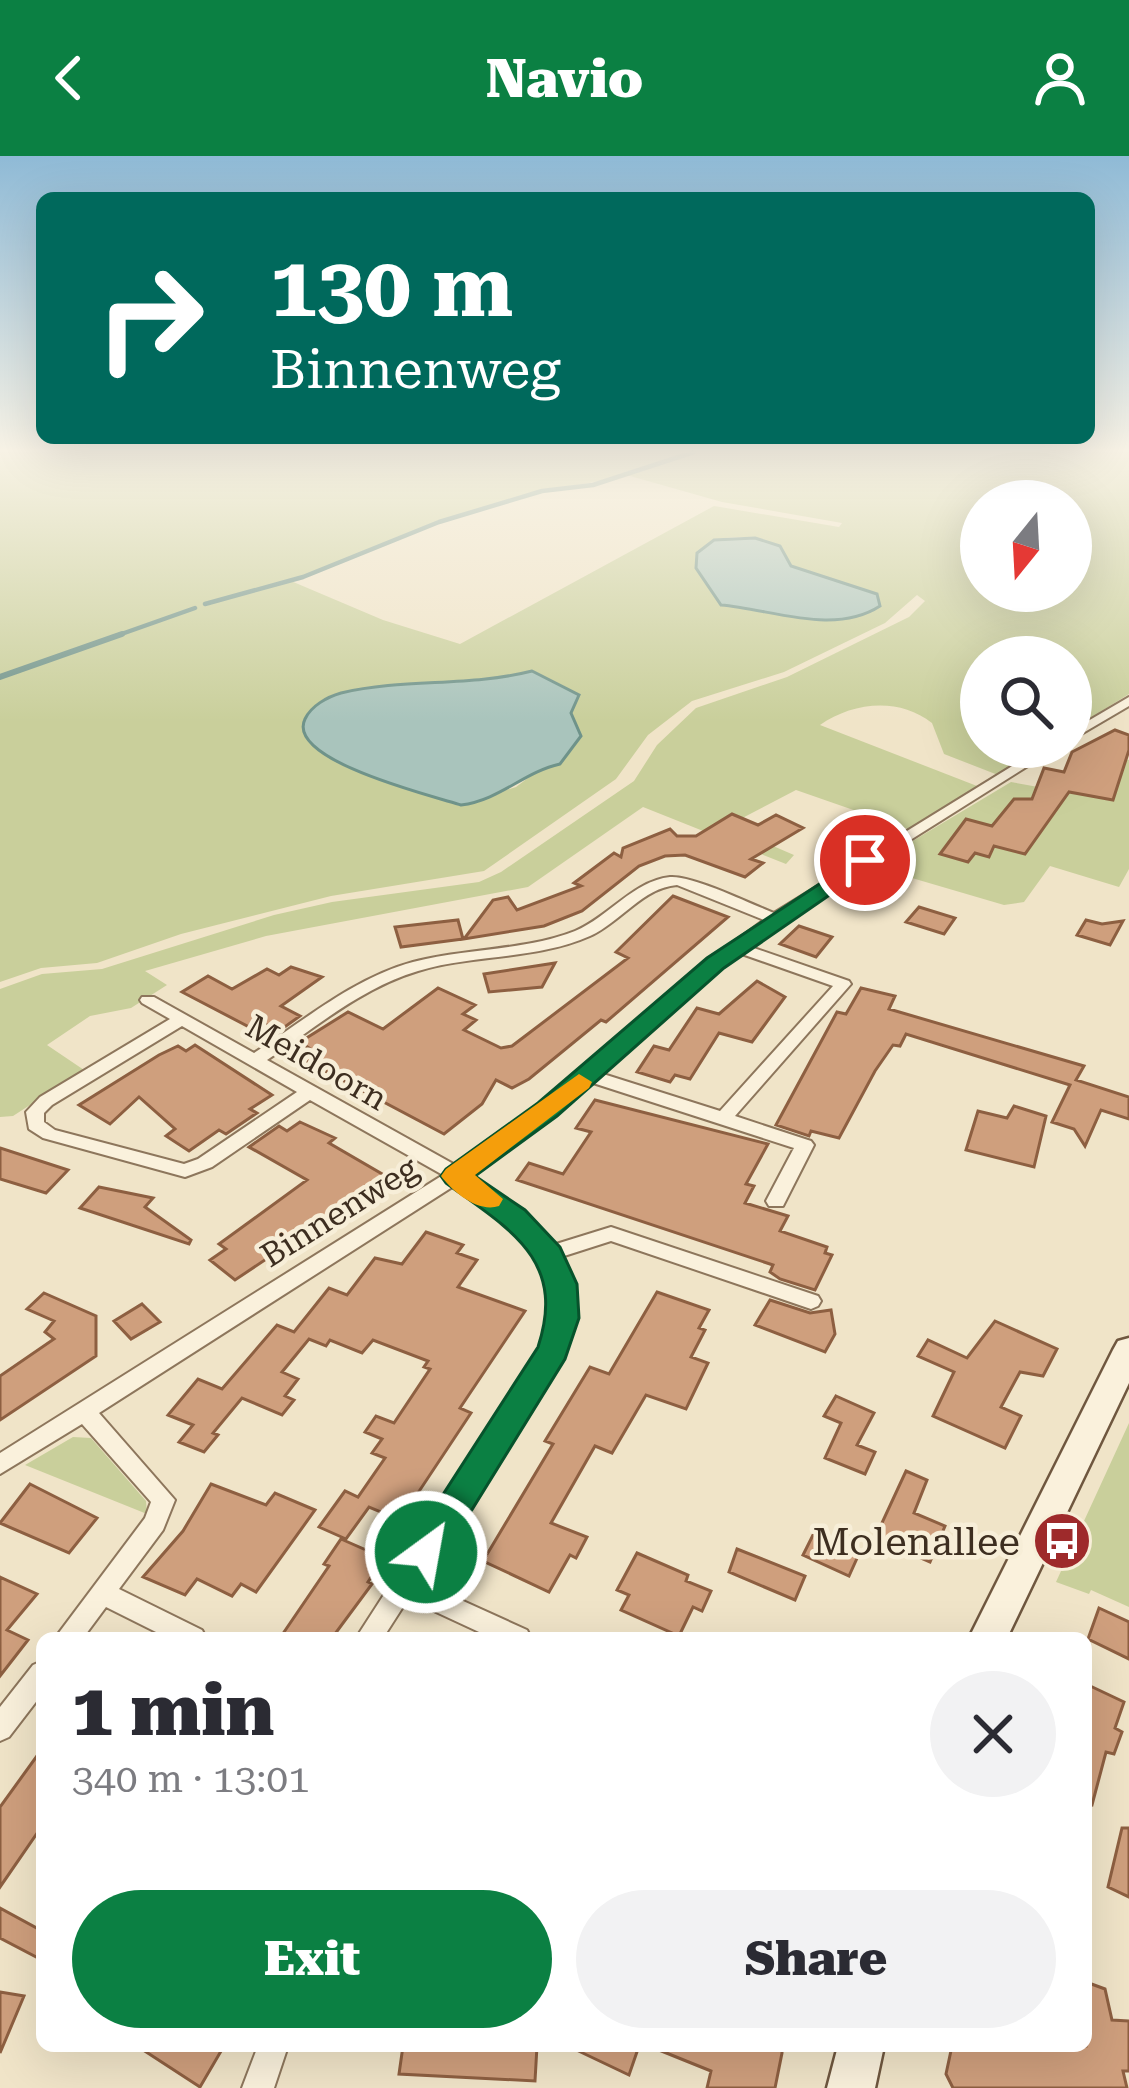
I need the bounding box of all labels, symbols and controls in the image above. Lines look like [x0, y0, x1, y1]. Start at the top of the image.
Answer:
icon: back [36, 45, 102, 111]
icon: person [1027, 45, 1093, 111]
text: Navio [486, 47, 643, 110]
text: 130 m [270, 238, 513, 336]
icon: right [72, 240, 228, 396]
text: Binnenweg [270, 338, 561, 401]
north arrow [960, 480, 1092, 612]
map controls [960, 480, 1092, 768]
button: search [960, 636, 1092, 768]
pin [814, 809, 916, 911]
icon: arrive [832, 827, 898, 893]
street label: Meidoorn [239, 1006, 394, 1118]
street label: Binnenweg [254, 1148, 425, 1275]
position arrow [363, 1489, 489, 1615]
bus stop icon: Molenallee [1031, 1510, 1093, 1572]
place label: Molenallee [812, 1519, 1020, 1565]
text: 1 min [72, 1668, 274, 1753]
button: close [930, 1671, 1056, 1797]
text: 340 m · 13:01 [72, 1756, 310, 1802]
button: Exit [72, 1890, 552, 2028]
button: Share [576, 1890, 1056, 2028]

